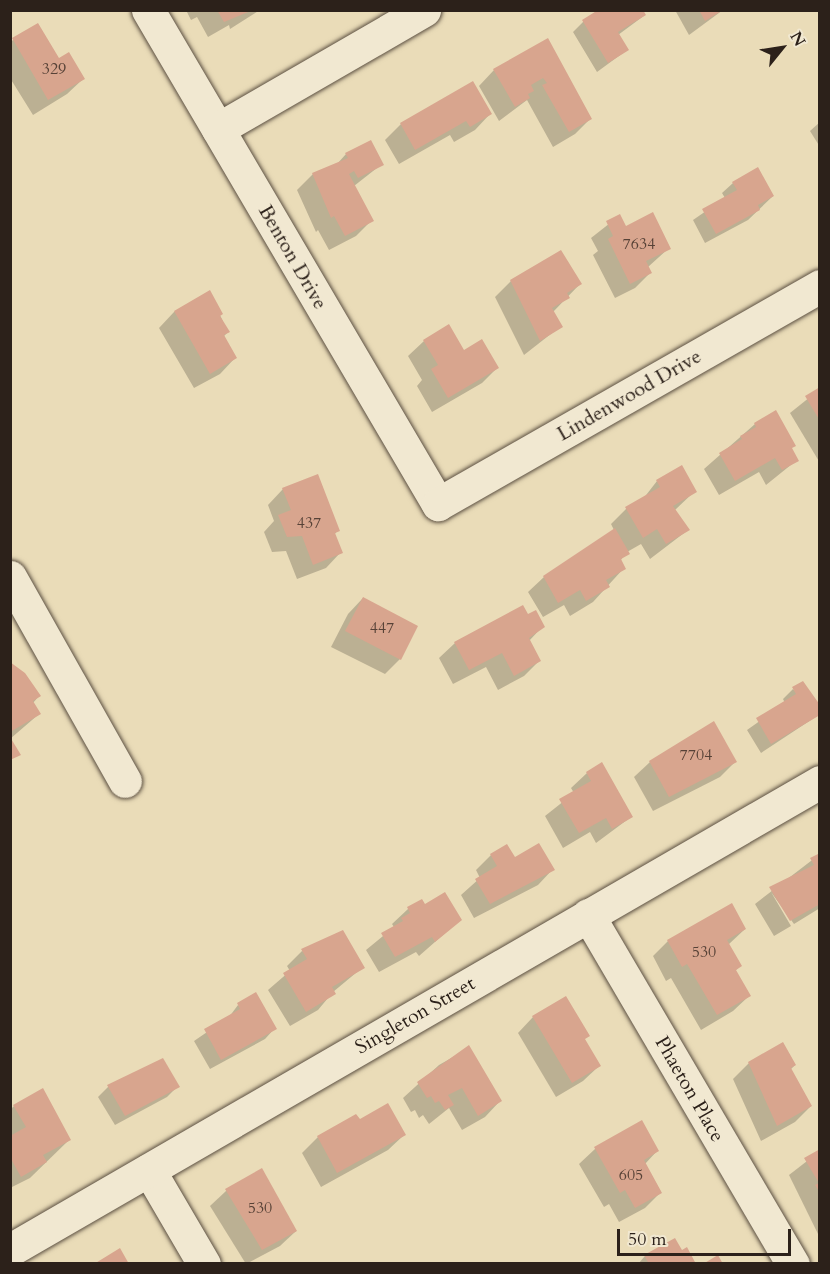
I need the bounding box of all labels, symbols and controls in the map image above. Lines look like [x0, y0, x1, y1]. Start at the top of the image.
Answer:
north arrow [752, 18, 812, 78]
text: N [785, 27, 811, 51]
house number: 329 [42, 59, 66, 79]
street label: Benton Drive [254, 201, 332, 313]
house number: 7634 [623, 234, 655, 254]
street label: Lindenwood Drive [553, 344, 705, 446]
house number: 437 [297, 513, 321, 533]
house number: 447 [370, 618, 394, 638]
house number: 7704 [680, 745, 712, 765]
house number: 530 [692, 942, 716, 962]
street label: Singleton Street [351, 971, 479, 1059]
street label: Phaeton Place [650, 1032, 730, 1146]
house number: 605 [619, 1165, 643, 1185]
house number: 530 [248, 1198, 272, 1218]
scale bar [620, 1217, 794, 1255]
text: 50 m [628, 1227, 667, 1252]

